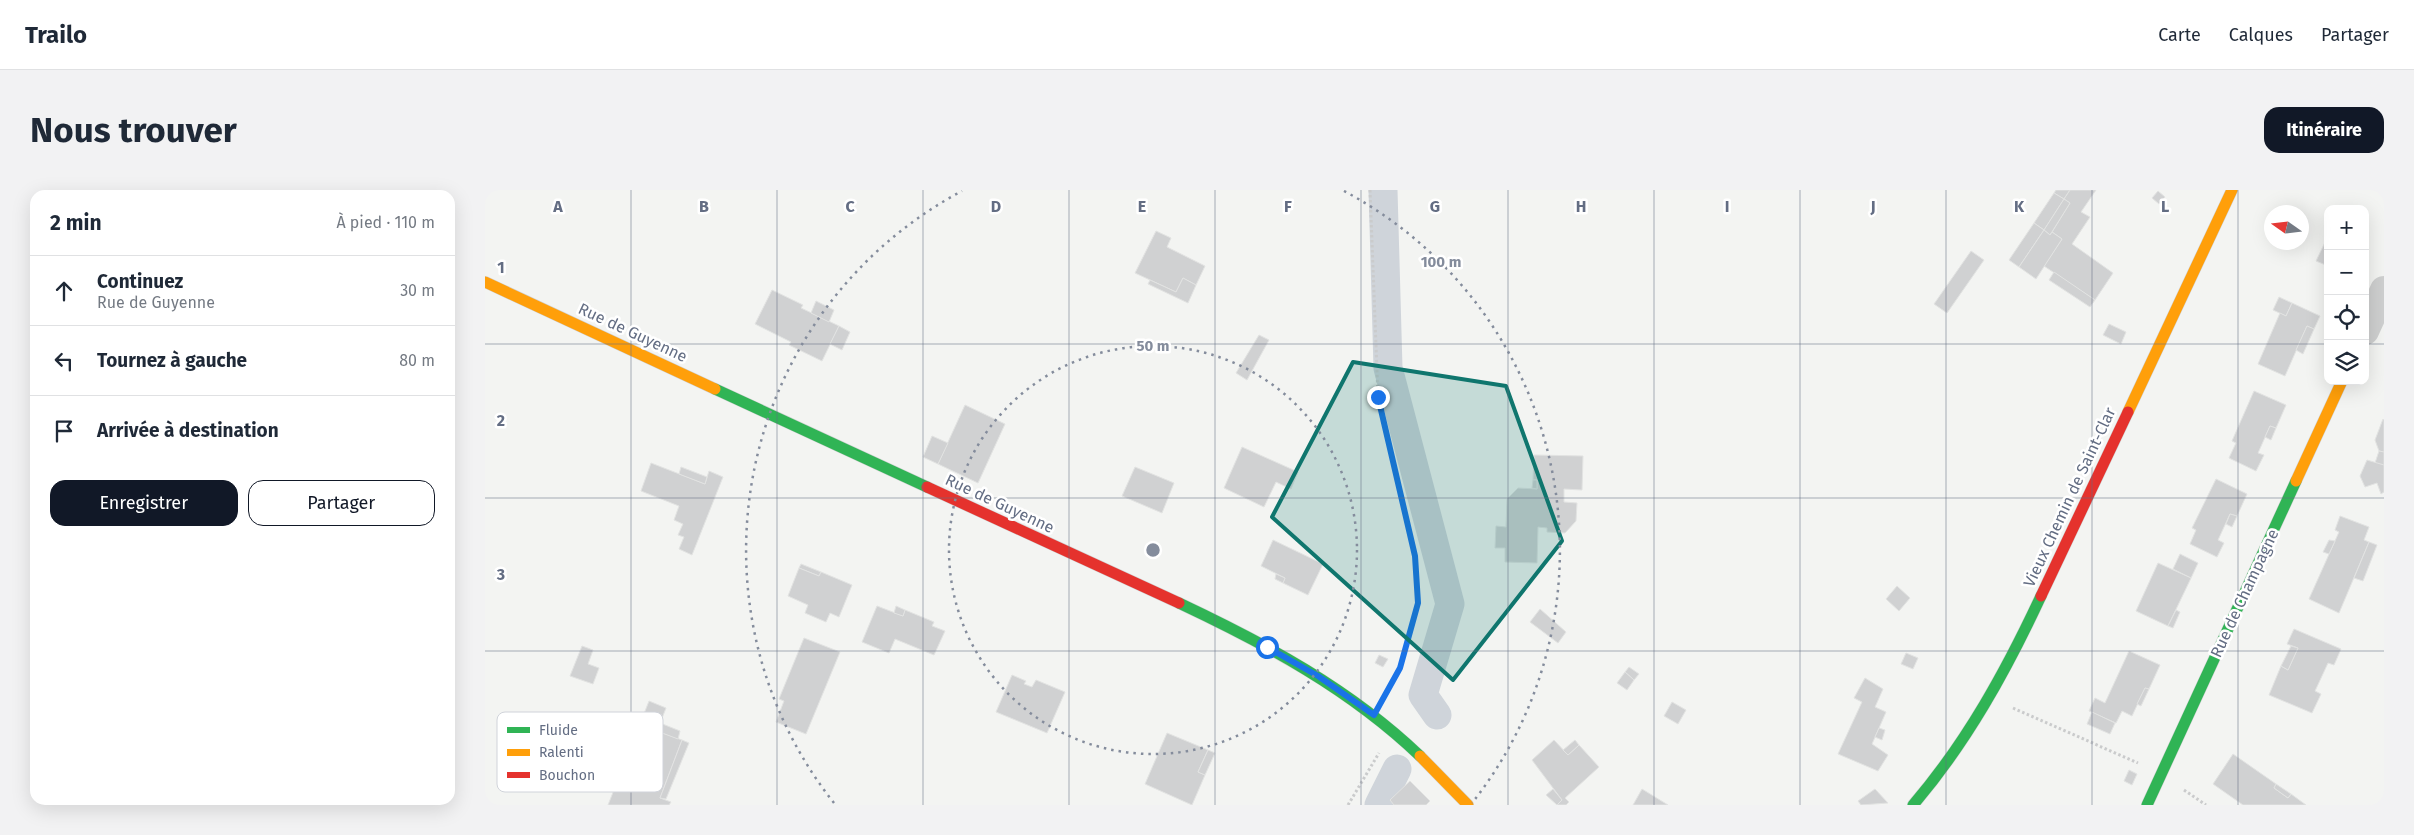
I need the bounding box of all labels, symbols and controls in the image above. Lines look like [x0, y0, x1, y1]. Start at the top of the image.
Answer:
text: Trailo [25, 21, 87, 49]
text: Carte [2158, 24, 2201, 46]
text: Calques [2229, 24, 2293, 46]
text: Partager [2321, 24, 2389, 46]
button: Itinéraire [2264, 107, 2384, 153]
text: Nous trouver [30, 109, 237, 151]
text: A [552, 197, 563, 216]
text: B [699, 197, 709, 216]
text: C [845, 197, 855, 216]
text: D [991, 197, 1001, 216]
text: E [1138, 197, 1146, 216]
text: F [1284, 197, 1292, 216]
text: G [1430, 197, 1440, 216]
text: H [1576, 197, 1586, 216]
text: I [1725, 197, 1729, 216]
text: J [1869, 197, 1876, 216]
text: K [2014, 197, 2025, 216]
text: L [2161, 197, 2169, 216]
north arrow [2264, 205, 2309, 250]
map controls [2324, 205, 2369, 385]
button: + [2324, 205, 2369, 250]
text: 2 min [50, 210, 102, 236]
text: À pied · 110 m [336, 213, 435, 232]
button: − [2324, 250, 2369, 295]
text: 100 m [1421, 253, 1461, 271]
text: 1 [497, 258, 505, 277]
text: Continuez [97, 270, 183, 293]
icon: ahead [50, 277, 78, 305]
text: 30 m [400, 281, 435, 300]
text: Rue de Guyenne [97, 293, 215, 312]
button: locate [2324, 295, 2369, 340]
street label: Rue de Guyenne [575, 299, 690, 366]
text: 50 m [1136, 337, 1170, 355]
button: layers [2324, 340, 2369, 385]
icon: left [50, 347, 78, 375]
text: Tournez à gauche [97, 349, 247, 372]
text: 80 m [399, 351, 435, 370]
route end [1367, 386, 1390, 409]
street label: Vieux Chemin de Saint-Clar [2019, 404, 2120, 590]
text: 2 [497, 411, 505, 430]
icon: arrive [50, 417, 78, 445]
text: Arrivée à destination [97, 419, 279, 442]
street label: Rue de Guyenne [942, 470, 1057, 537]
button: Enregistrer [50, 480, 238, 526]
button: Partager [248, 480, 435, 526]
street label: Rue de Champagne [2206, 526, 2283, 660]
centre of rings [1144, 541, 1162, 559]
text: 3 [496, 565, 505, 584]
route start [1256, 636, 1279, 659]
legend [497, 712, 663, 792]
text: Fluide [539, 722, 578, 739]
text: Ralenti [539, 744, 584, 761]
text: Bouchon [539, 767, 595, 784]

